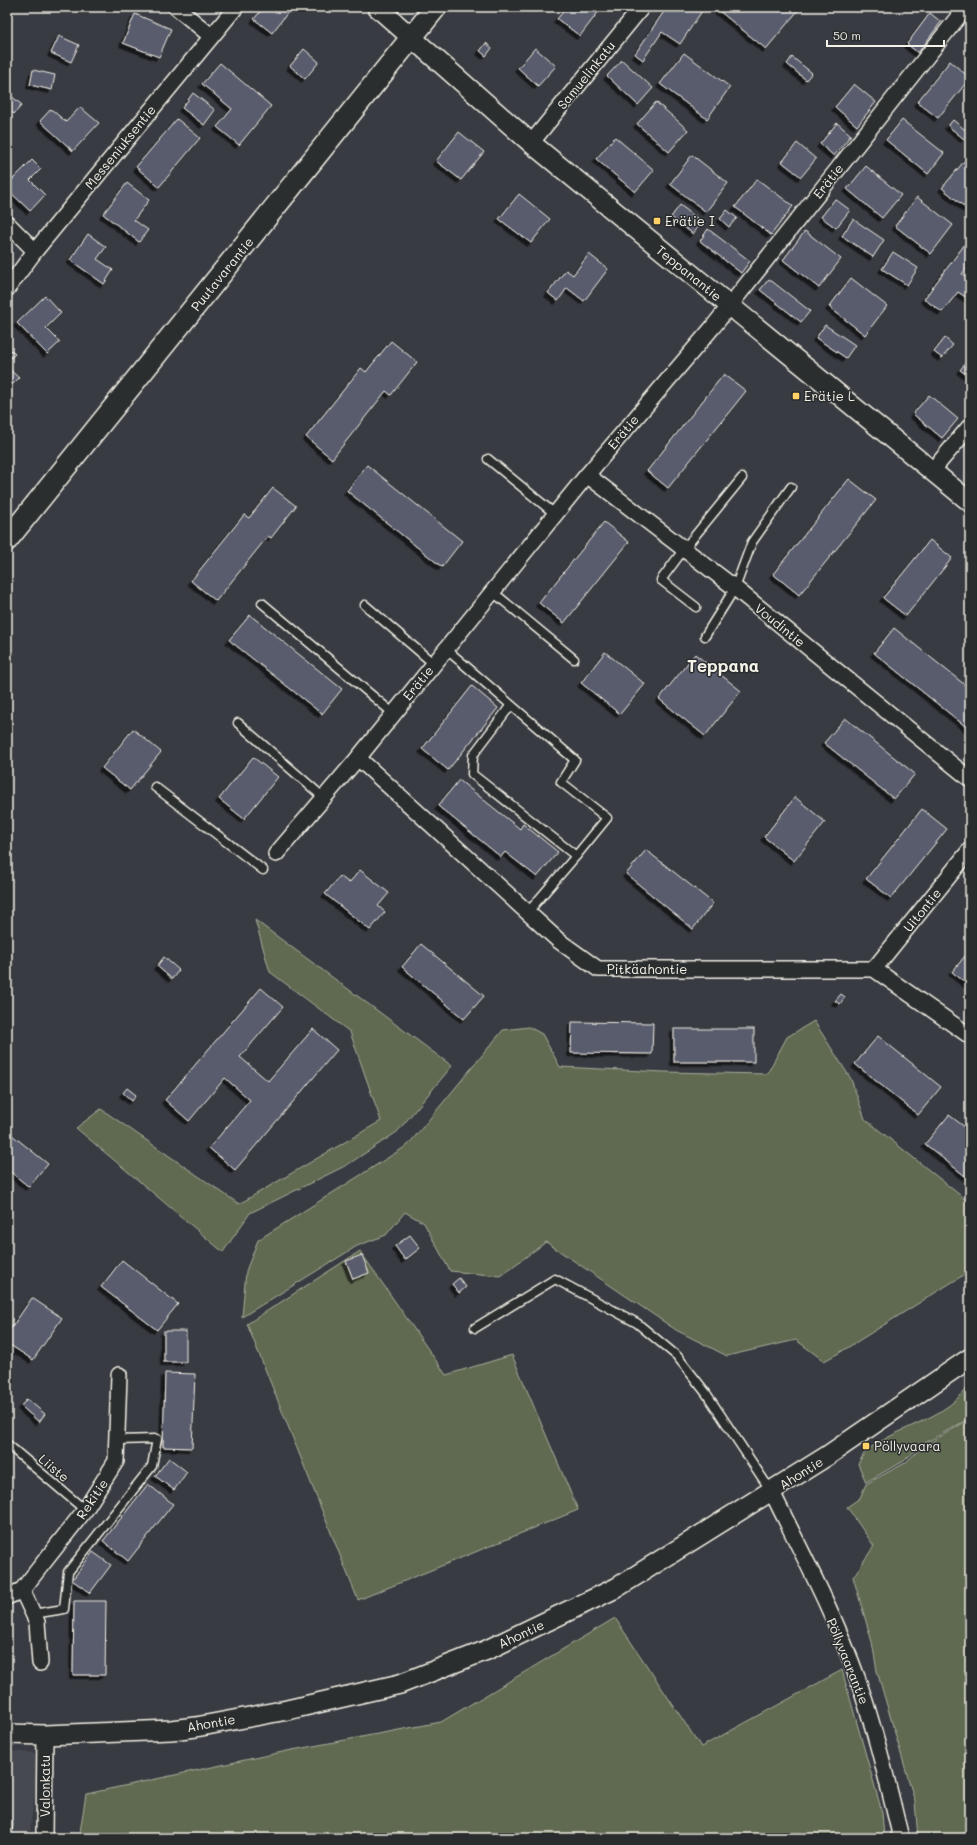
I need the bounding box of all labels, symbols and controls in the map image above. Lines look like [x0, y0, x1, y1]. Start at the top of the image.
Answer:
scale bar [827, 22, 944, 48]
text: 50 m [833, 27, 861, 43]
street label: Samuelinkatu [553, 37, 618, 112]
street label: Messeniuksentie [80, 101, 159, 192]
street label: Erätie [809, 160, 847, 202]
place label: Erätie I [665, 212, 715, 229]
marker: Erätie I [652, 216, 662, 226]
street label: Puutavarantie [187, 233, 257, 314]
street label: Teppanantie [653, 241, 726, 304]
place label: Erätie L [804, 387, 855, 404]
marker: Erätie L [791, 391, 801, 401]
street label: Erätie [603, 411, 642, 452]
street label: Voudintie [752, 599, 809, 650]
district label: Teppana [687, 654, 759, 676]
street label: Erätie [398, 662, 437, 704]
street label: Uitontie [899, 885, 944, 935]
street label: Pitkäahontie [607, 960, 687, 977]
place label: Pöllyvaara [874, 1437, 941, 1454]
marker: Pöllyvaara [861, 1441, 871, 1451]
street label: Liiste [35, 1450, 73, 1485]
street label: Ahontie [775, 1452, 826, 1493]
street label: Rekitie [72, 1475, 111, 1522]
street label: Ahontie [495, 1615, 547, 1652]
street label: Pöllyvaarantie [823, 1615, 874, 1706]
street label: Ahontie [185, 1710, 237, 1735]
street label: Valonkatu [36, 1755, 53, 1817]

